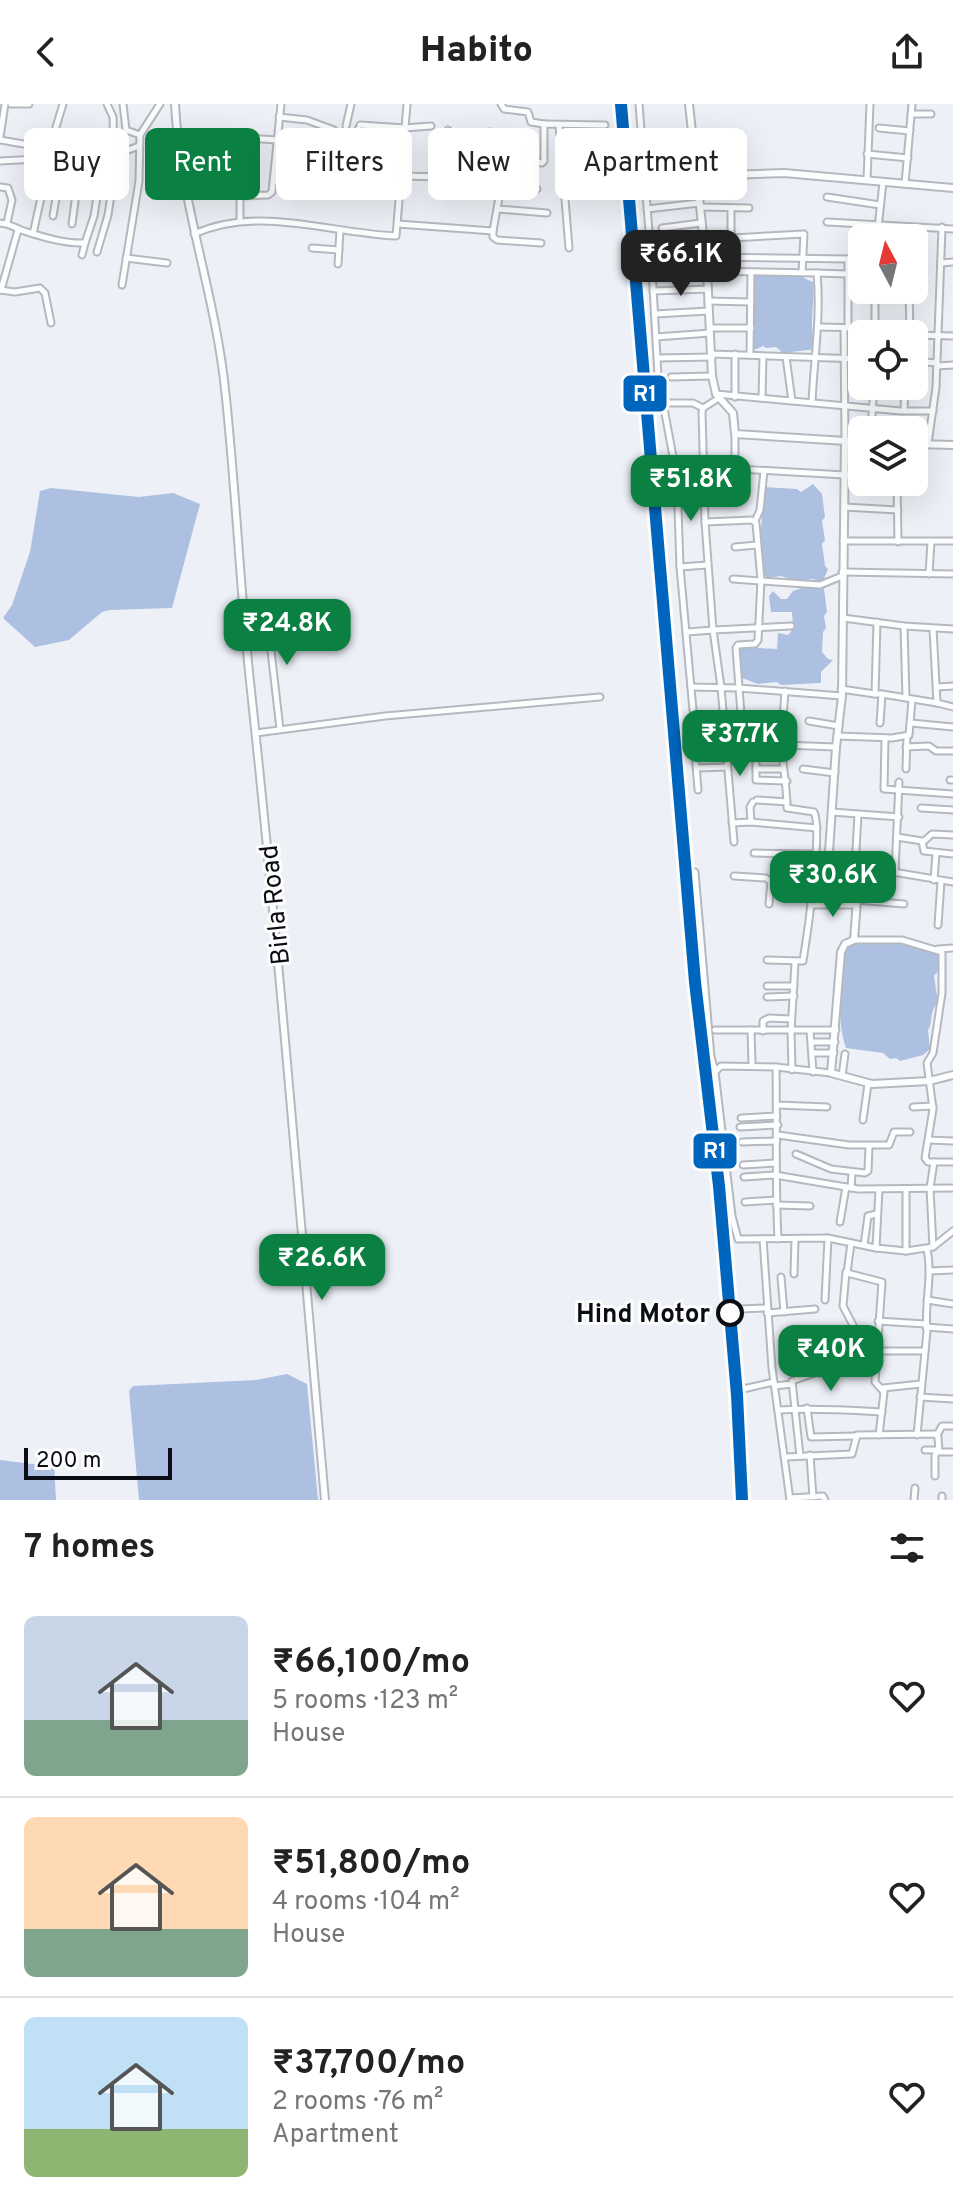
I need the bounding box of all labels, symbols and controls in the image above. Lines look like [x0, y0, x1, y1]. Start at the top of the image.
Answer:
text: Habito [420, 29, 533, 75]
icon: back [24, 30, 68, 74]
icon: share [885, 30, 929, 74]
chip: Buy [24, 128, 129, 200]
chip: Rent [145, 128, 260, 200]
chip: Filters [276, 128, 412, 200]
chip: New [428, 128, 539, 200]
chip: Apartment [555, 128, 747, 200]
north arrow [848, 224, 928, 304]
map controls [848, 224, 928, 496]
pin: ₹66.1K [616, 230, 746, 298]
text: ₹66.1K [639, 239, 723, 272]
button: locate [848, 320, 928, 400]
line badge: R1 [622, 374, 668, 413]
text: R1 [633, 382, 657, 409]
button: layers [848, 416, 928, 496]
pin: ₹51.8K [626, 455, 756, 523]
text: ₹51.8K [649, 464, 733, 497]
pin: ₹24.8K [222, 599, 352, 667]
text: ₹24.8K [242, 608, 332, 641]
pin: ₹37.7K [675, 710, 805, 778]
text: ₹37.7K [700, 719, 780, 752]
street label: Birla Road [254, 843, 299, 966]
pin: ₹30.6K [768, 851, 898, 919]
text: ₹30.6K [788, 860, 878, 893]
line badge: R1 [692, 1132, 738, 1170]
text: R1 [703, 1139, 727, 1166]
pin: ₹26.6K [257, 1234, 387, 1302]
text: ₹26.6K [277, 1243, 367, 1276]
place label: Hind Motor [576, 1299, 710, 1332]
marker: Hind Motor [717, 1300, 743, 1326]
pin: ₹40K [784, 1325, 878, 1393]
text: ₹40K [796, 1334, 866, 1367]
scale bar [24, 1444, 172, 1480]
text: 200 m [36, 1448, 101, 1475]
icon: filters [885, 1526, 929, 1570]
text: 7 homes [24, 1527, 155, 1570]
text: ₹66,100/mo [272, 1642, 470, 1685]
icon: home [88, 1648, 184, 1744]
icon: heart [885, 1674, 929, 1718]
text: 5 rooms · 123 m² [272, 1685, 458, 1718]
text: House [272, 1718, 345, 1751]
text: ₹51,800/mo [272, 1843, 470, 1886]
icon: home [88, 1849, 184, 1945]
icon: heart [885, 1875, 929, 1919]
text: 4 rooms · 104 m² [272, 1886, 460, 1919]
text: House [272, 1919, 345, 1952]
text: ₹37,700/mo [272, 2043, 465, 2086]
icon: home [88, 2049, 184, 2145]
icon: heart [885, 2075, 929, 2119]
text: 2 rooms · 76 m² [272, 2086, 444, 2119]
text: Apartment [272, 2119, 399, 2152]

